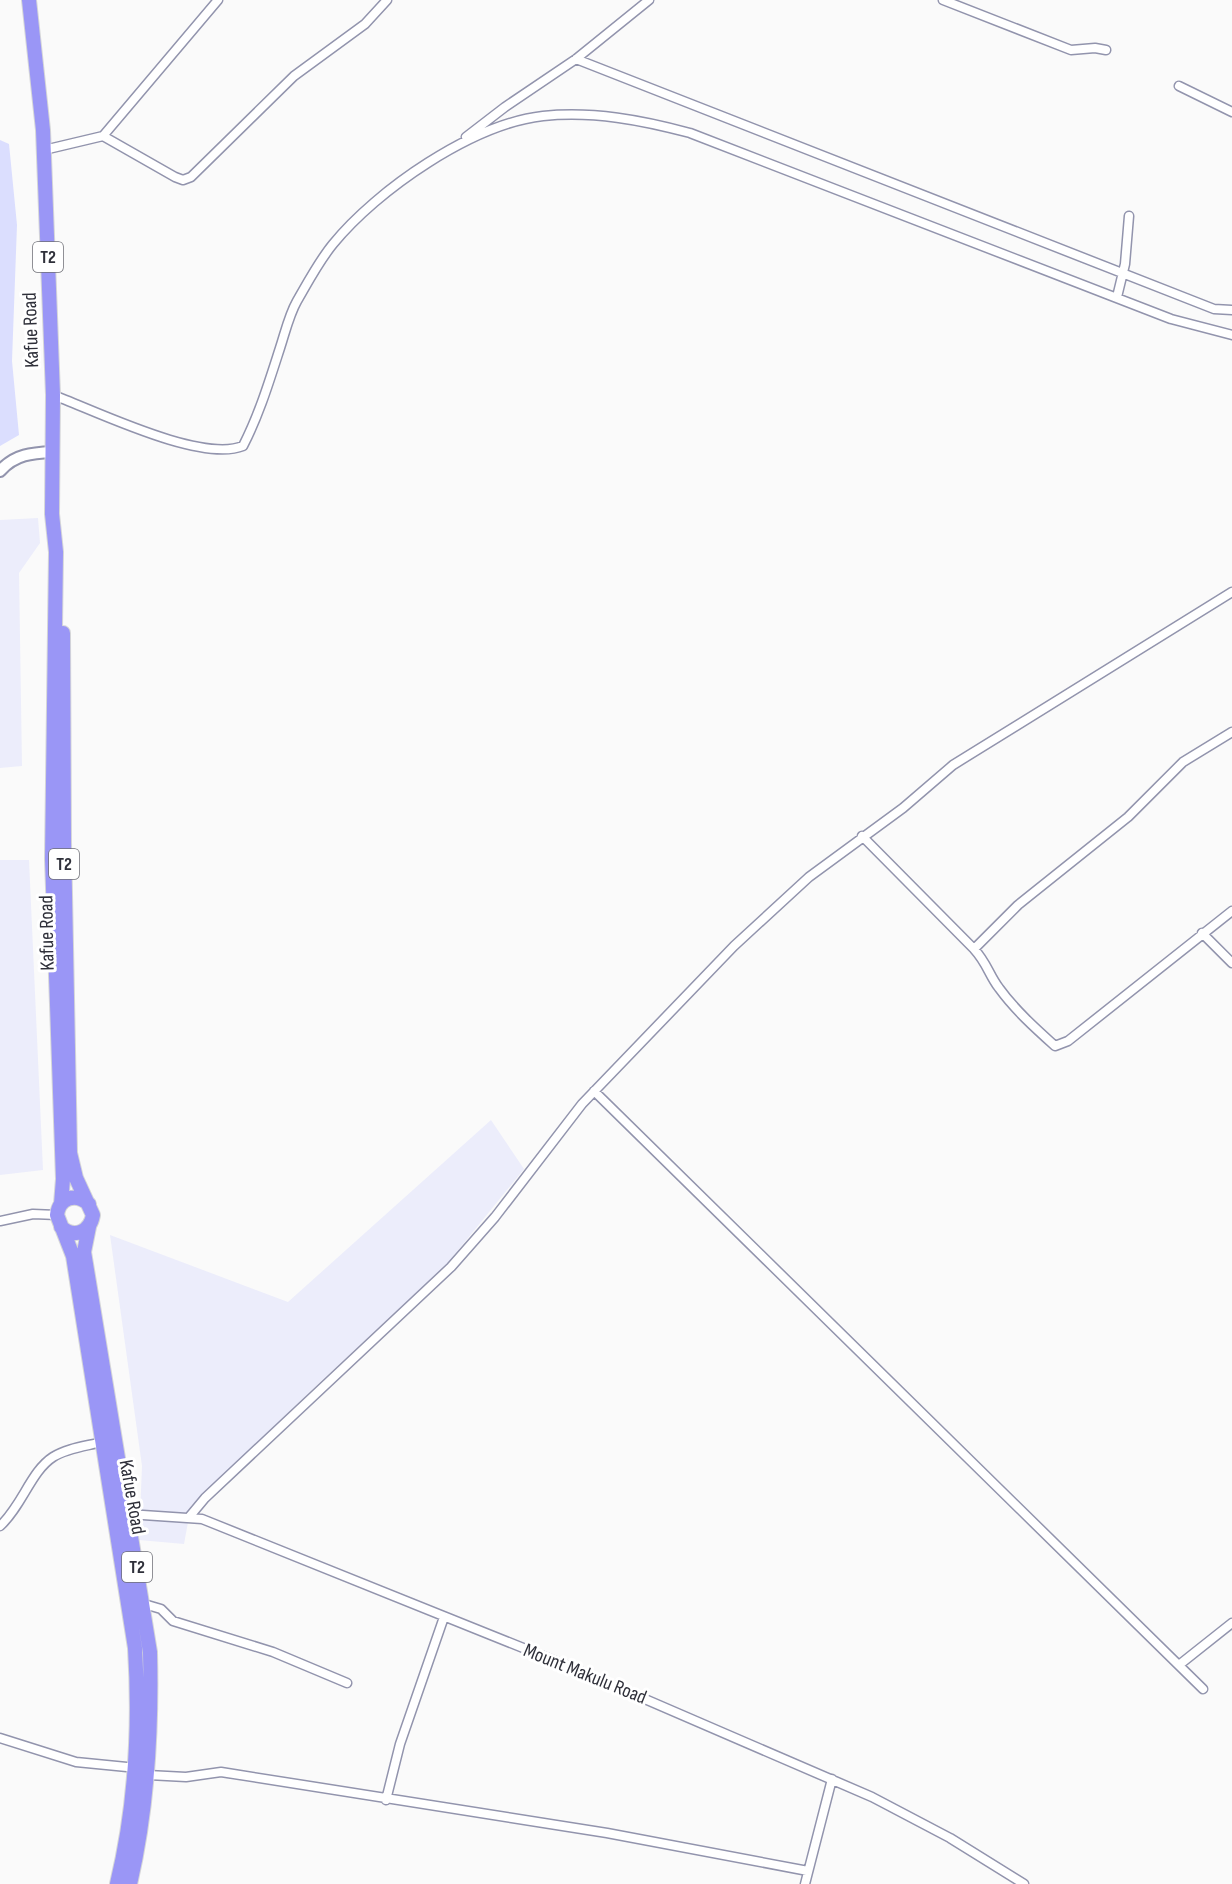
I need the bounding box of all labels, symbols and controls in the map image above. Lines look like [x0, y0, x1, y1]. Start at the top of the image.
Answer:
road number: T2 [33, 242, 63, 272]
street label: Kafue Road [18, 292, 44, 368]
road number: T2 [49, 849, 79, 879]
street label: Kafue Road [34, 895, 60, 971]
street label: Kafue Road [114, 1458, 150, 1536]
road number: T2 [122, 1552, 152, 1582]
street label: Mount Makulu Road [520, 1638, 650, 1710]

